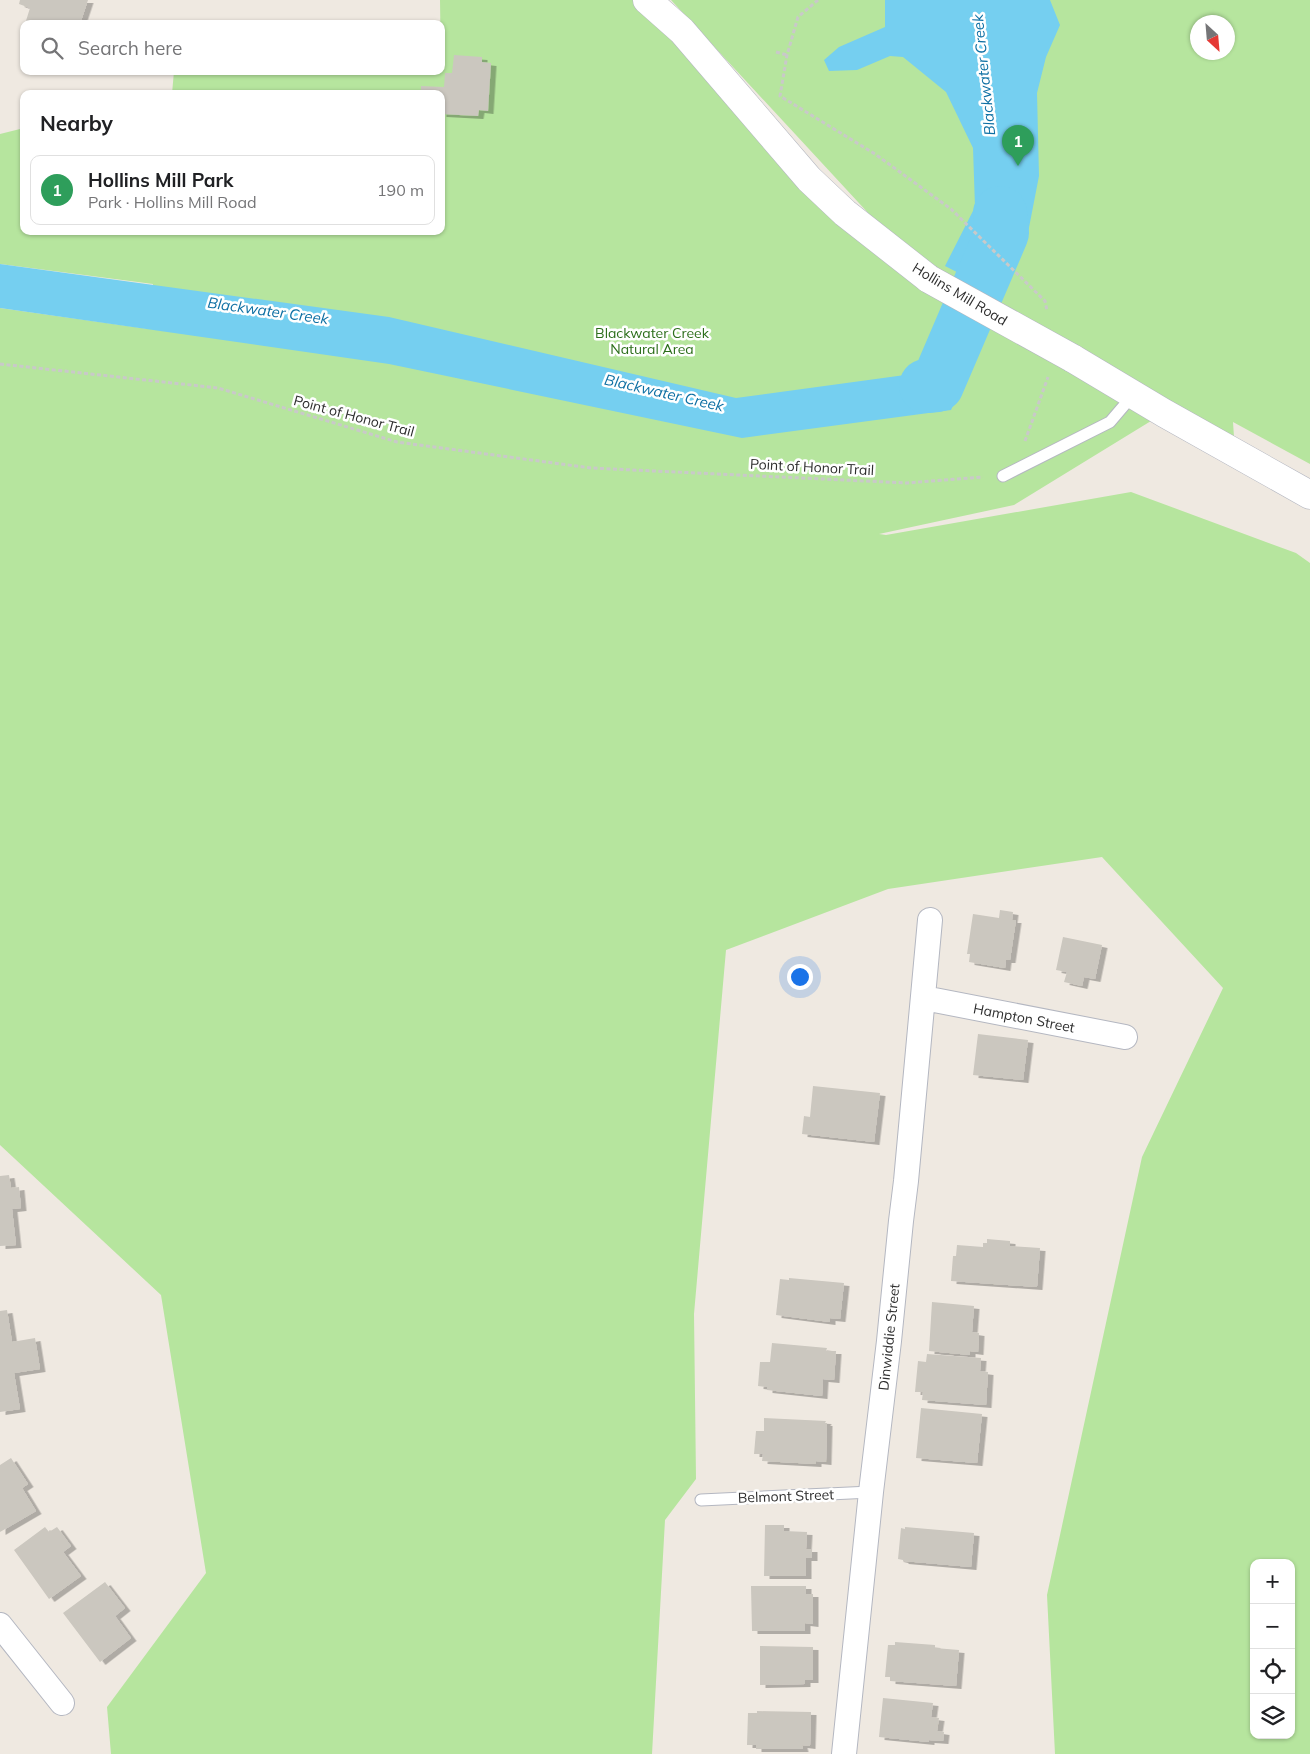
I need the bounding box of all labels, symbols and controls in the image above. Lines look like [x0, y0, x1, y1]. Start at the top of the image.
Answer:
water label: Blackwater Creek [968, 12, 999, 137]
north arrow [1190, 15, 1235, 60]
search box [20, 20, 445, 75]
icon: search [38, 34, 66, 62]
text: Search here [78, 36, 182, 60]
text: Nearby [40, 110, 113, 136]
pin: 1 [1002, 125, 1034, 166]
text: Hollins Mill Park [88, 168, 234, 192]
text: 1 [52, 180, 62, 200]
text: 190 m [377, 180, 424, 200]
text: Park · Hollins Mill Road [88, 192, 257, 212]
street label: Hollins Mill Road [909, 259, 1011, 329]
water label: Blackwater Creek [206, 293, 331, 329]
park label: Blackwater Creek Natural Area [595, 324, 710, 358]
water label: Blackwater Creek [603, 370, 727, 416]
street label: Point of Honor Trail [292, 391, 416, 441]
street label: Point of Honor Trail [749, 455, 875, 479]
your location [787, 964, 813, 990]
street label: Hampton Street [972, 999, 1076, 1037]
street label: Dinwiddie Street [874, 1282, 904, 1391]
street label: Belmont Street [738, 1485, 834, 1507]
map controls [1250, 1559, 1295, 1739]
button: + [1250, 1559, 1295, 1604]
button: − [1250, 1604, 1295, 1649]
button: locate [1250, 1649, 1295, 1694]
button: layers [1250, 1694, 1295, 1739]

